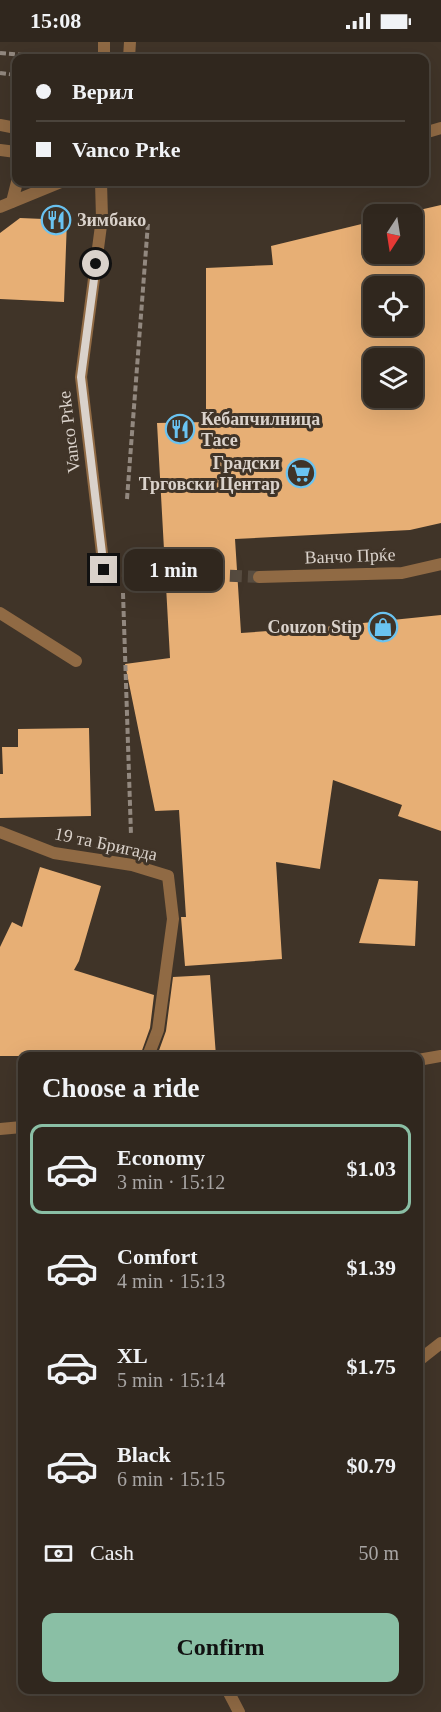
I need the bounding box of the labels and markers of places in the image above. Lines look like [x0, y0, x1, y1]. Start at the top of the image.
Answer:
restaurant icon: Зимбако [40, 204, 72, 236]
place label: Зимбако [77, 210, 146, 230]
place label: Кебапчилница Тасе [201, 409, 320, 450]
restaurant icon: Кебапчилница Тасе [164, 413, 196, 445]
place label: Градски Трговски Центар [139, 453, 280, 494]
supermarket icon: Градски Трговски Центар [285, 457, 317, 489]
shop icon: Couzon Stip [367, 611, 399, 643]
place label: Couzon Stip [267, 617, 362, 637]

